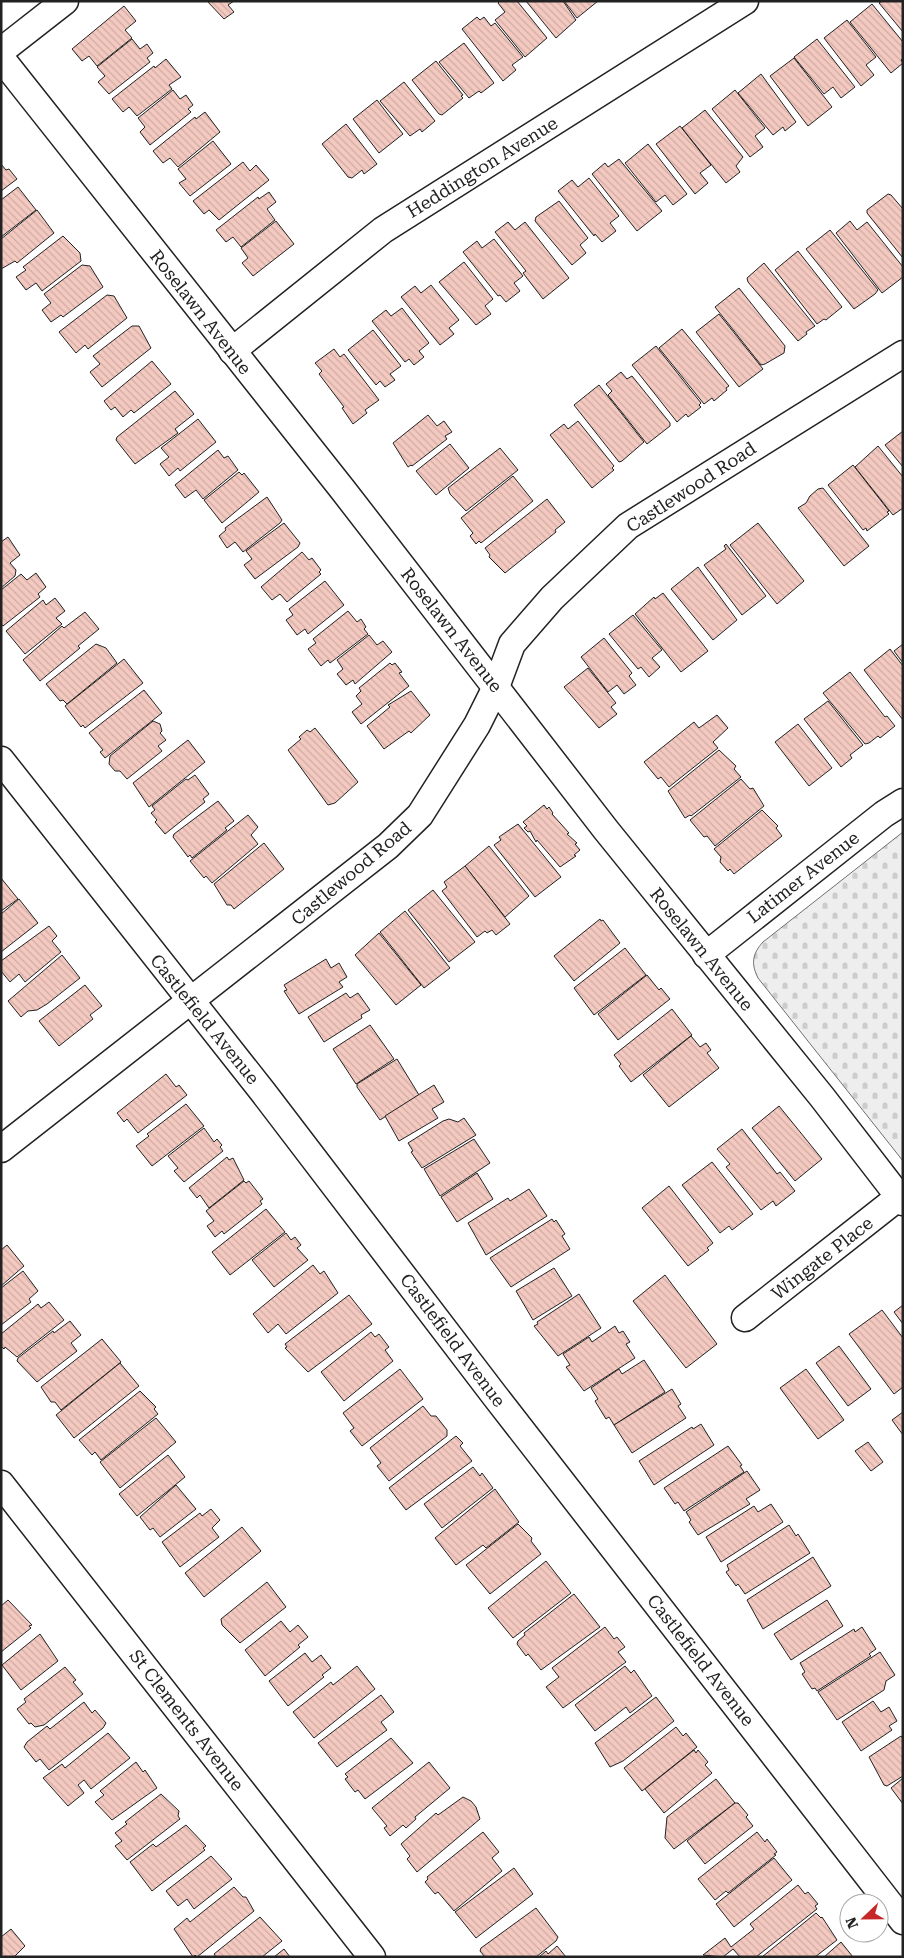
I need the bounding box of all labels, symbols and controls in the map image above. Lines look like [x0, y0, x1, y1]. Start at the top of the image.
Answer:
street label: Heddington Avenue [403, 112, 561, 222]
street label: Roselawn Avenue [146, 246, 256, 378]
street label: Castlewood Road [622, 437, 760, 537]
street label: Roselawn Avenue [397, 564, 507, 696]
street label: Castlewood Road [287, 816, 416, 929]
street label: Latimer Avenue [743, 827, 863, 927]
street label: Roselawn Avenue [646, 883, 758, 1015]
street label: Castlefield Avenue [146, 950, 264, 1088]
street label: Wingate Place [767, 1212, 877, 1304]
street label: Castlefield Avenue [396, 1269, 510, 1411]
street label: Castlefield Avenue [643, 1590, 759, 1730]
street label: St Clements Avenue [125, 1645, 249, 1795]
north arrow [839, 1893, 889, 1943]
text: N [842, 1915, 861, 1931]

